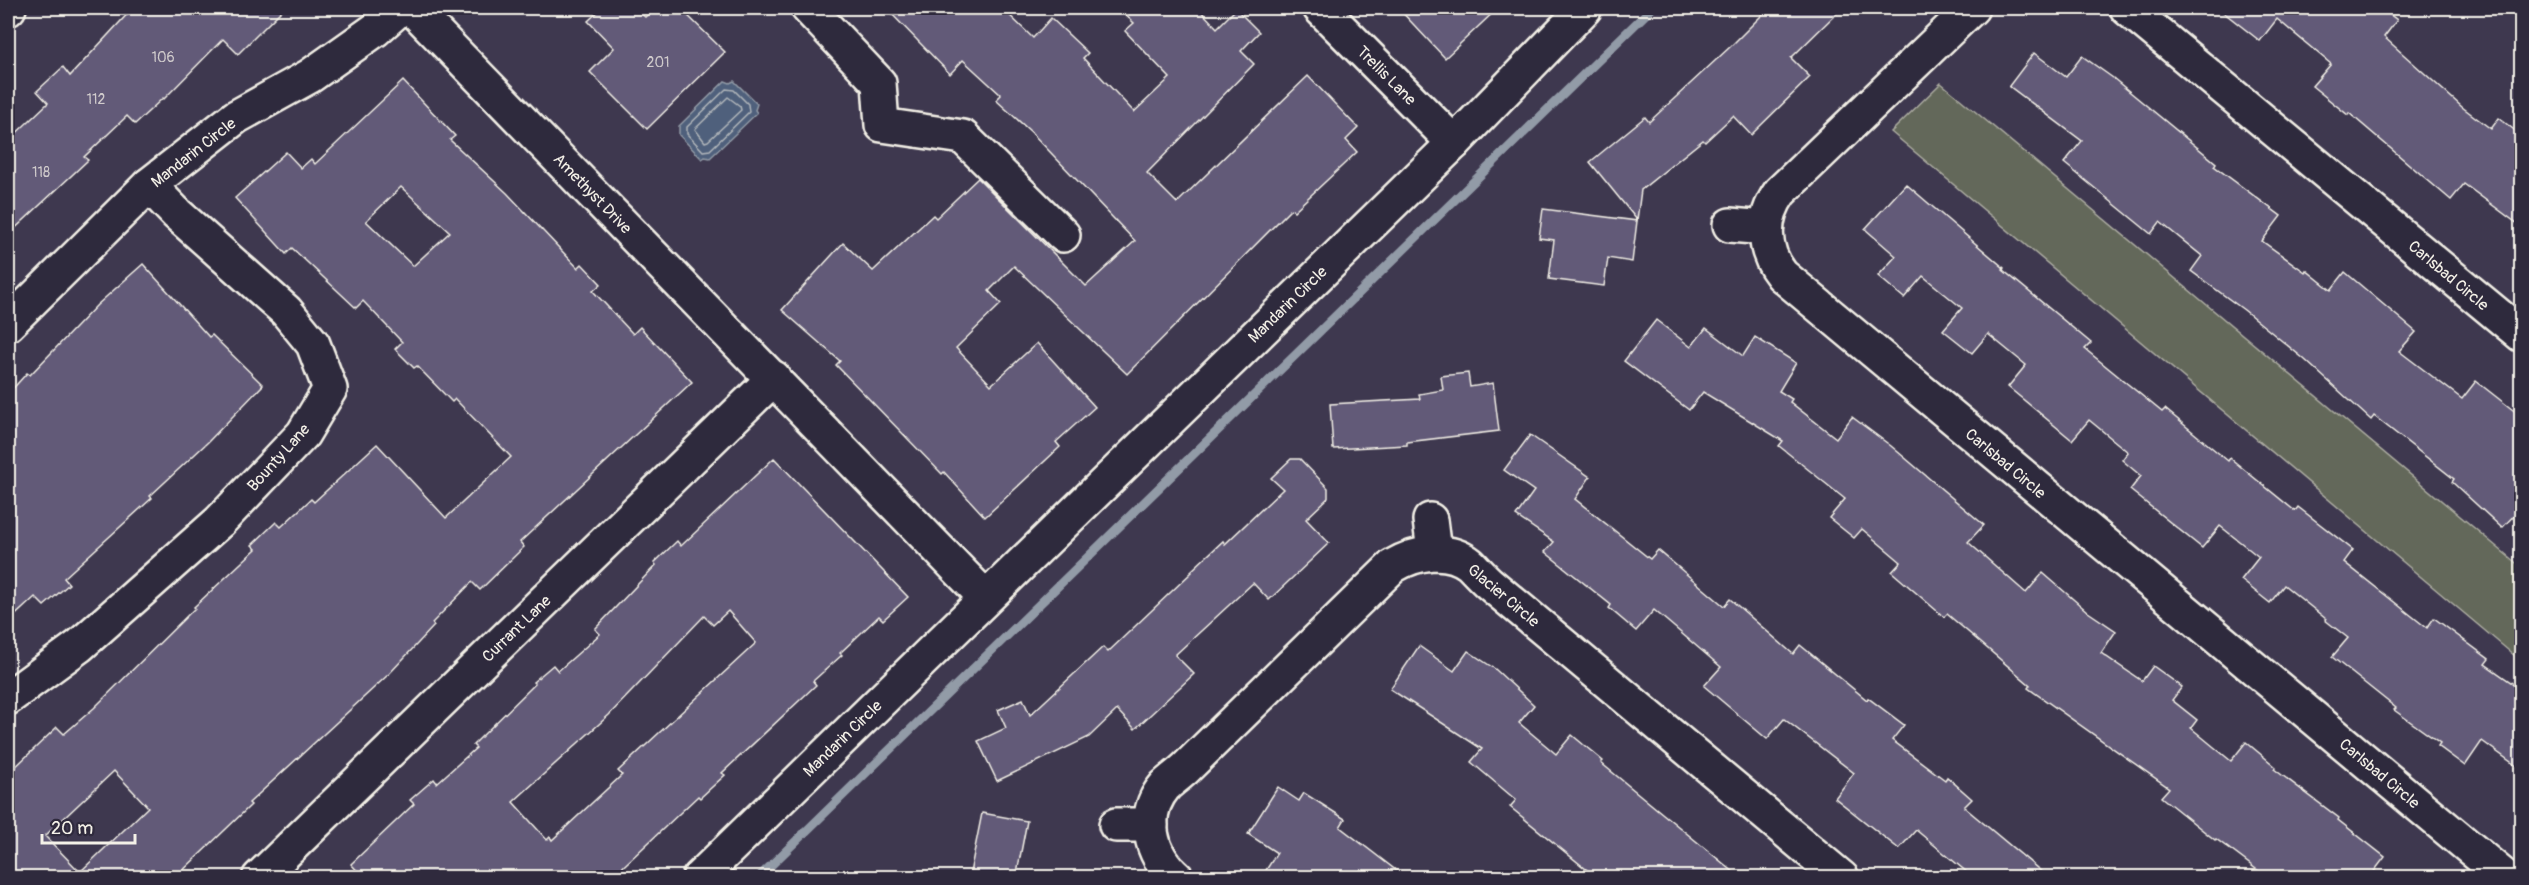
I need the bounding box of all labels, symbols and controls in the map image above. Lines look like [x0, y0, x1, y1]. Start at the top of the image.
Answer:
street label: Trellis Lane [1352, 42, 1420, 110]
house number: 106 [151, 49, 175, 66]
house number: 201 [647, 54, 669, 71]
house number: 112 [87, 91, 106, 108]
street label: Mandarin Circle [147, 113, 240, 192]
street label: Amethyst Drive [549, 149, 636, 238]
house number: 118 [32, 164, 50, 181]
street label: Carlsbad Circle [2404, 236, 2493, 315]
street label: Mandarin Circle [1244, 262, 1331, 347]
street label: Bounty Lane [243, 420, 314, 496]
street label: Carlsbad Circle [1961, 424, 2050, 503]
street label: Glacier Circle [1463, 560, 1544, 632]
street label: Currant Lane [478, 591, 555, 666]
street label: Mandarin Circle [799, 696, 886, 781]
street label: Carlsbad Circle [2335, 734, 2424, 813]
scale bar [42, 807, 135, 845]
text: 20 m [51, 817, 93, 840]

